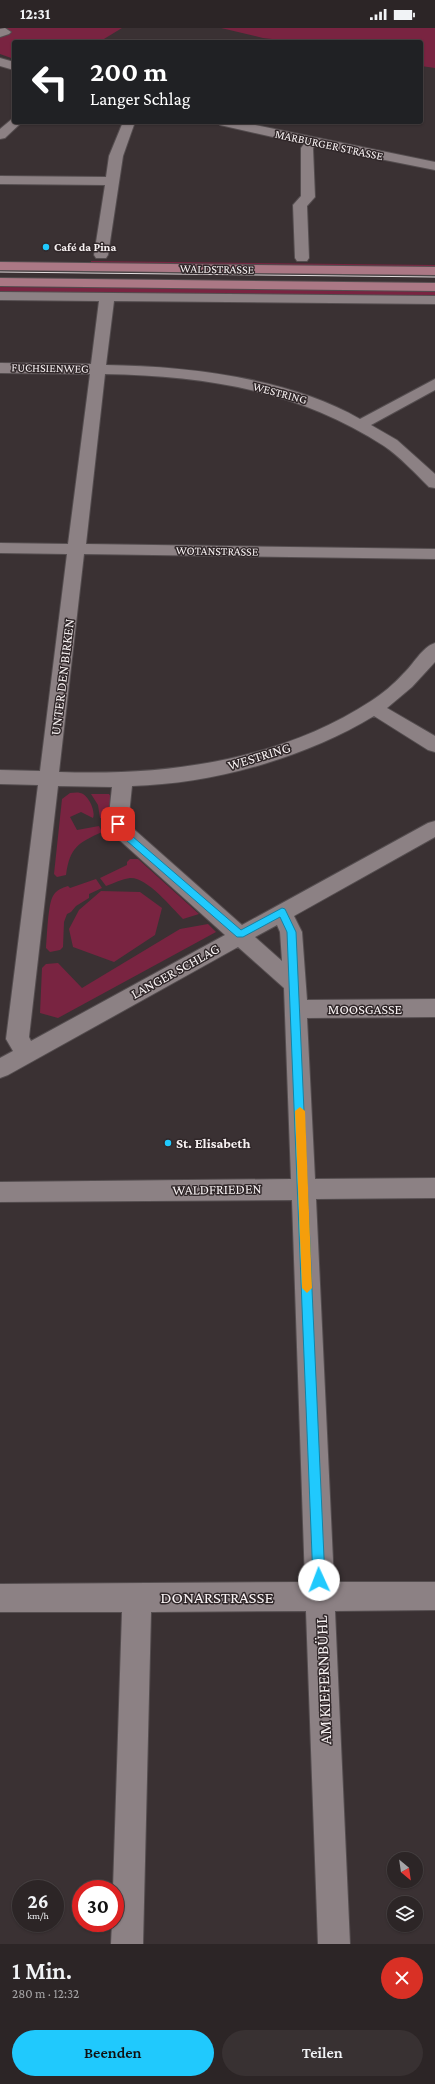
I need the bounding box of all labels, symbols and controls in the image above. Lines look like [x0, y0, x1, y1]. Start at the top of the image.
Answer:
text: 12:31 [20, 6, 50, 22]
icon: left [24, 56, 76, 108]
text: 200 m [90, 56, 167, 87]
text: Langer Schlag [90, 89, 191, 109]
street label: MARBURGER STRASSE [274, 127, 385, 163]
place label: Café da Pina [54, 240, 117, 254]
marker: Café da Pina [41, 242, 51, 252]
street label: WALDSTRASSE [180, 261, 255, 277]
street label: FUCHSIENWEG [11, 360, 89, 376]
street label: WESTRING [251, 379, 309, 407]
street label: WOTANSTRASSE [176, 543, 259, 559]
street label: UNTER DEN BIRKEN [47, 618, 77, 736]
street label: WESTRING [226, 739, 292, 773]
pin [101, 807, 135, 841]
icon: arrive [107, 813, 129, 835]
street label: LANGER SCHLAG [128, 940, 222, 1002]
street label: MOOSGASSE [328, 1001, 403, 1017]
place label: St. Elisabeth [176, 1135, 250, 1151]
marker: St. Elisabeth [163, 1138, 173, 1148]
street label: WALDFRIEDEN [172, 1180, 262, 1198]
position arrow [298, 1559, 340, 1601]
street label: DONARSTRASSE [160, 1588, 274, 1607]
street label: AM KIEFERNBÜHL [312, 1615, 335, 1745]
north arrow [387, 1852, 423, 1888]
map controls [387, 1852, 423, 1932]
speed limit sign: 30 [72, 1880, 124, 1932]
text: 26 [27, 1890, 49, 1912]
button: layers [387, 1896, 423, 1932]
text: km/h [27, 1910, 49, 1921]
text: 1 Min. [12, 1957, 72, 1984]
button: close [381, 1957, 423, 1999]
text: 280 m · 12:32 [12, 1986, 79, 2001]
button: Beenden [12, 2030, 214, 2076]
button: Teilen [222, 2030, 423, 2076]

